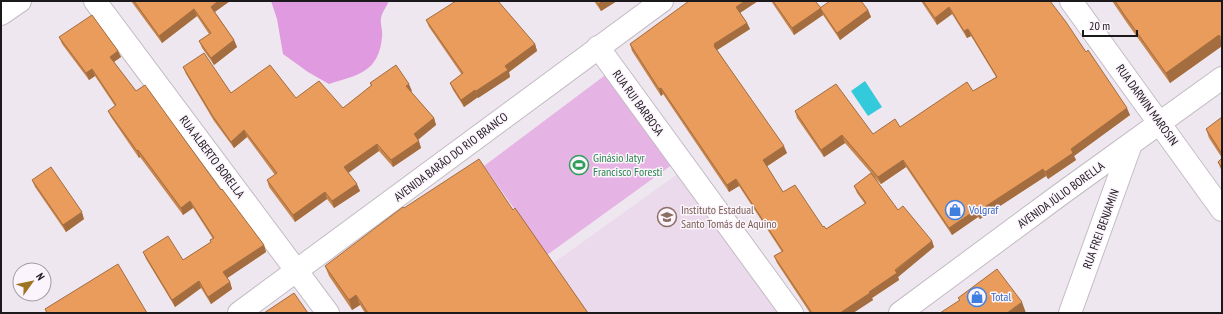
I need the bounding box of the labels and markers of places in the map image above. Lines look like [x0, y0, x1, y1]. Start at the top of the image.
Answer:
place label: Ginásio Jatyr Francisco Foresti [593, 150, 662, 179]
sports icon: Ginásio Jatyr Francisco Foresti [568, 154, 590, 176]
shop icon: Volgraf [944, 199, 966, 221]
place label: Instituto Estadual Santo Tomás de Aquino [681, 202, 777, 231]
place label: Volgraf [968, 202, 999, 217]
school or university icon: Instituto Estadual Santo Tomás de Aquino [656, 206, 678, 228]
shop icon: Total [966, 286, 988, 308]
place label: Total [991, 289, 1011, 304]

